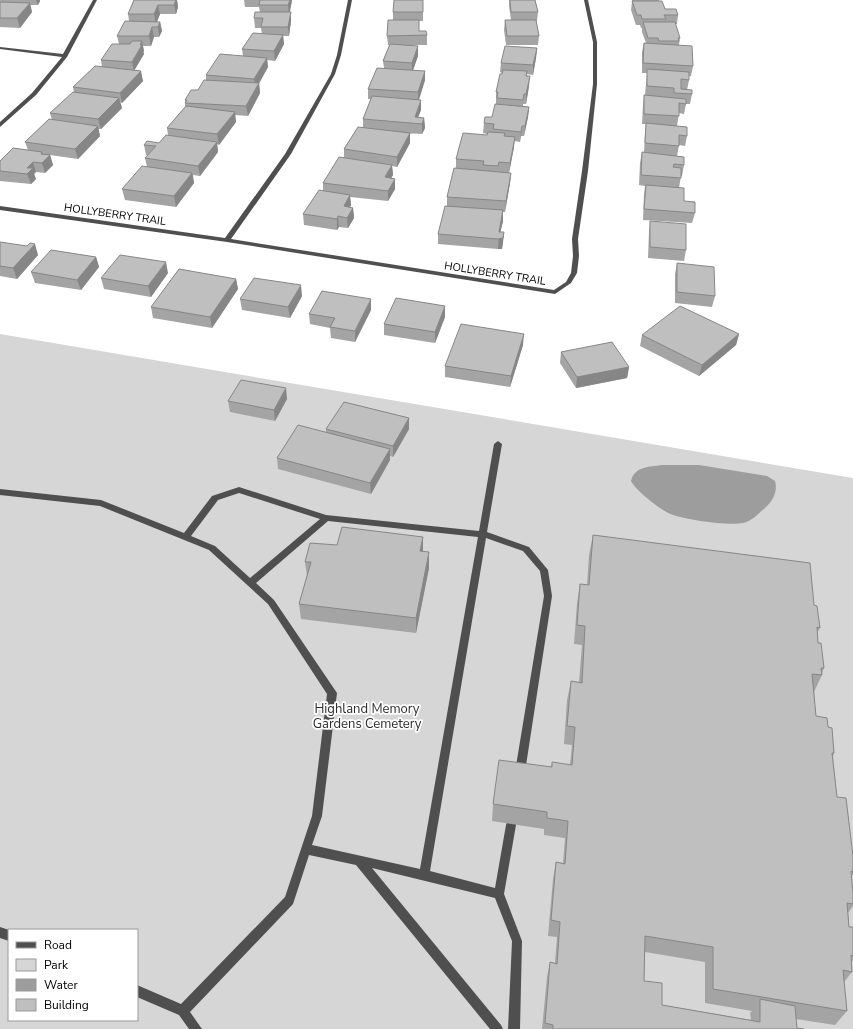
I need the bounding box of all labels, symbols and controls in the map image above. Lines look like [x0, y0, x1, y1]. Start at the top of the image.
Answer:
street label: HOLLYBERRY TRAIL [63, 200, 167, 229]
street label: HOLLYBERRY TRAIL [443, 258, 547, 289]
park label: Highland Memory Gardens Cemetery [313, 700, 422, 733]
legend [8, 929, 138, 1021]
text: Road [44, 937, 72, 953]
text: Park [44, 957, 69, 973]
text: Water [44, 977, 78, 993]
text: Building [44, 997, 89, 1013]

